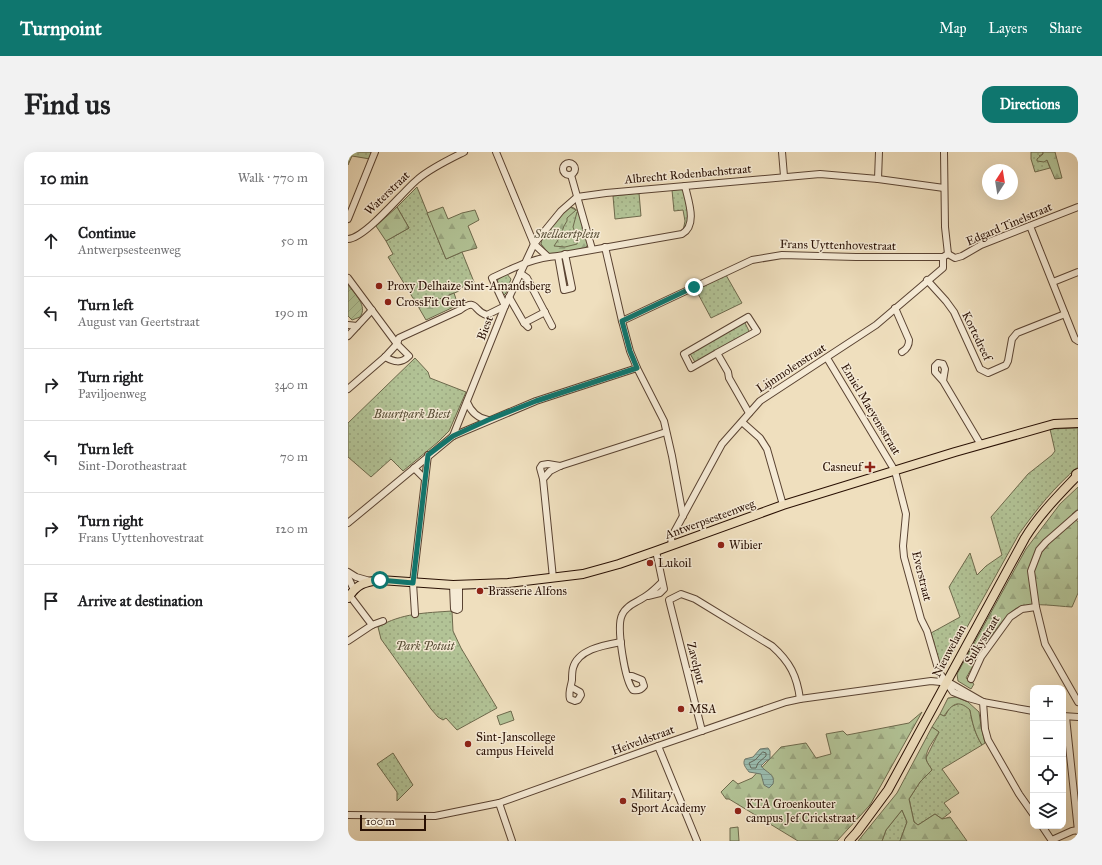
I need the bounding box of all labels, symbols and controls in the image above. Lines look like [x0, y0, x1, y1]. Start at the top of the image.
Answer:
text: Turnpoint [20, 17, 102, 40]
text: Map [939, 20, 967, 37]
text: Layers [989, 20, 1027, 37]
text: Share [1049, 20, 1082, 37]
button: Directions [982, 86, 1078, 123]
text: Find us [24, 87, 110, 122]
street label: Albrecht Rodenbachstraat [623, 161, 753, 187]
north arrow [982, 164, 1018, 200]
text: 10 min [40, 168, 88, 189]
street label: Waterstraat [362, 168, 413, 218]
text: Walk · 770 m [238, 170, 308, 186]
street label: Edgard Tinelstraat [964, 199, 1055, 249]
text: Continue [78, 224, 136, 242]
park label: Snellaertplein [533, 227, 600, 242]
icon: ahead [40, 230, 62, 252]
text: 50 m [281, 233, 308, 249]
street label: Frans Uyttenhovestraat [780, 237, 897, 253]
text: Antwerpsesteenweg [78, 242, 181, 258]
route end [685, 278, 703, 296]
place label: Proxy Delhaize Sint-Amandsberg [387, 279, 551, 294]
marker: Proxy Delhaize Sint-Amandsberg [374, 281, 384, 291]
place label: CrossFit Gent [396, 295, 467, 309]
text: Turn left [78, 296, 134, 314]
marker: CrossFit Gent [383, 297, 393, 307]
icon: left [40, 302, 62, 324]
text: 190 m [275, 305, 308, 321]
street label: Kortedreef [959, 309, 996, 364]
street label: Biest [474, 313, 496, 342]
text: August van Geertstraat [78, 314, 200, 330]
street label: Lijnmolenstraat [754, 340, 829, 396]
street label: Emiel Maeyensstraat [838, 361, 904, 458]
text: Turn right [78, 368, 143, 386]
icon: right [40, 374, 62, 396]
text: 340 m [274, 377, 308, 393]
text: Paviljoenweg [78, 386, 146, 402]
park label: Buurtpark Biest [373, 407, 452, 422]
text: Turn left [78, 440, 134, 458]
icon: left [40, 446, 62, 468]
text: 70 m [280, 449, 308, 465]
text: Sint-Dorotheastraat [78, 458, 187, 474]
place label: Casneuf [822, 460, 864, 474]
marker: Casneuf [865, 462, 875, 472]
street label: Antwerpsesteenweg [662, 496, 758, 543]
text: Turn right [78, 512, 143, 530]
icon: right [40, 518, 62, 540]
text: 120 m [275, 521, 308, 537]
text: Frans Uyttenhovestraat [78, 530, 204, 546]
place label: Wibier [729, 538, 763, 552]
marker: Wibier [716, 540, 726, 550]
street label: Everstraat [909, 550, 935, 603]
place label: Lukoil [658, 556, 692, 570]
marker: Lukoil [645, 558, 655, 568]
route start [371, 571, 389, 589]
place label: Brasserie Alfons [488, 584, 567, 598]
marker: Brasserie Alfons [475, 586, 485, 596]
icon: arrive [40, 590, 62, 612]
text: Arrive at destination [78, 592, 203, 610]
street label: Sulkystraat [961, 612, 1003, 667]
street label: Nieuwelaan [929, 622, 969, 680]
park label: Park Potuit [396, 639, 456, 653]
street label: Zavelput [684, 640, 708, 686]
map controls [1030, 685, 1066, 829]
button: + [1030, 685, 1066, 721]
place label: MSA [689, 702, 716, 716]
marker: MSA [676, 704, 686, 714]
button: − [1030, 721, 1066, 757]
street label: Heiveldstraat [610, 722, 677, 758]
place label: Sint-Janscollege campus Heiveld [476, 730, 556, 758]
marker: Sint-Janscollege campus Heiveld [463, 739, 473, 749]
button: locate [1030, 757, 1066, 793]
place label: Military Sport Academy [631, 787, 706, 815]
button: layers [1030, 793, 1066, 829]
marker: Military Sport Academy [618, 796, 628, 806]
place label: KTA Groenkouter campus Jef Crickstraat [746, 797, 857, 826]
marker: KTA Groenkouter campus Jef Crickstraat [733, 806, 743, 816]
scale bar [360, 813, 426, 832]
text: 100 m [366, 815, 395, 828]

